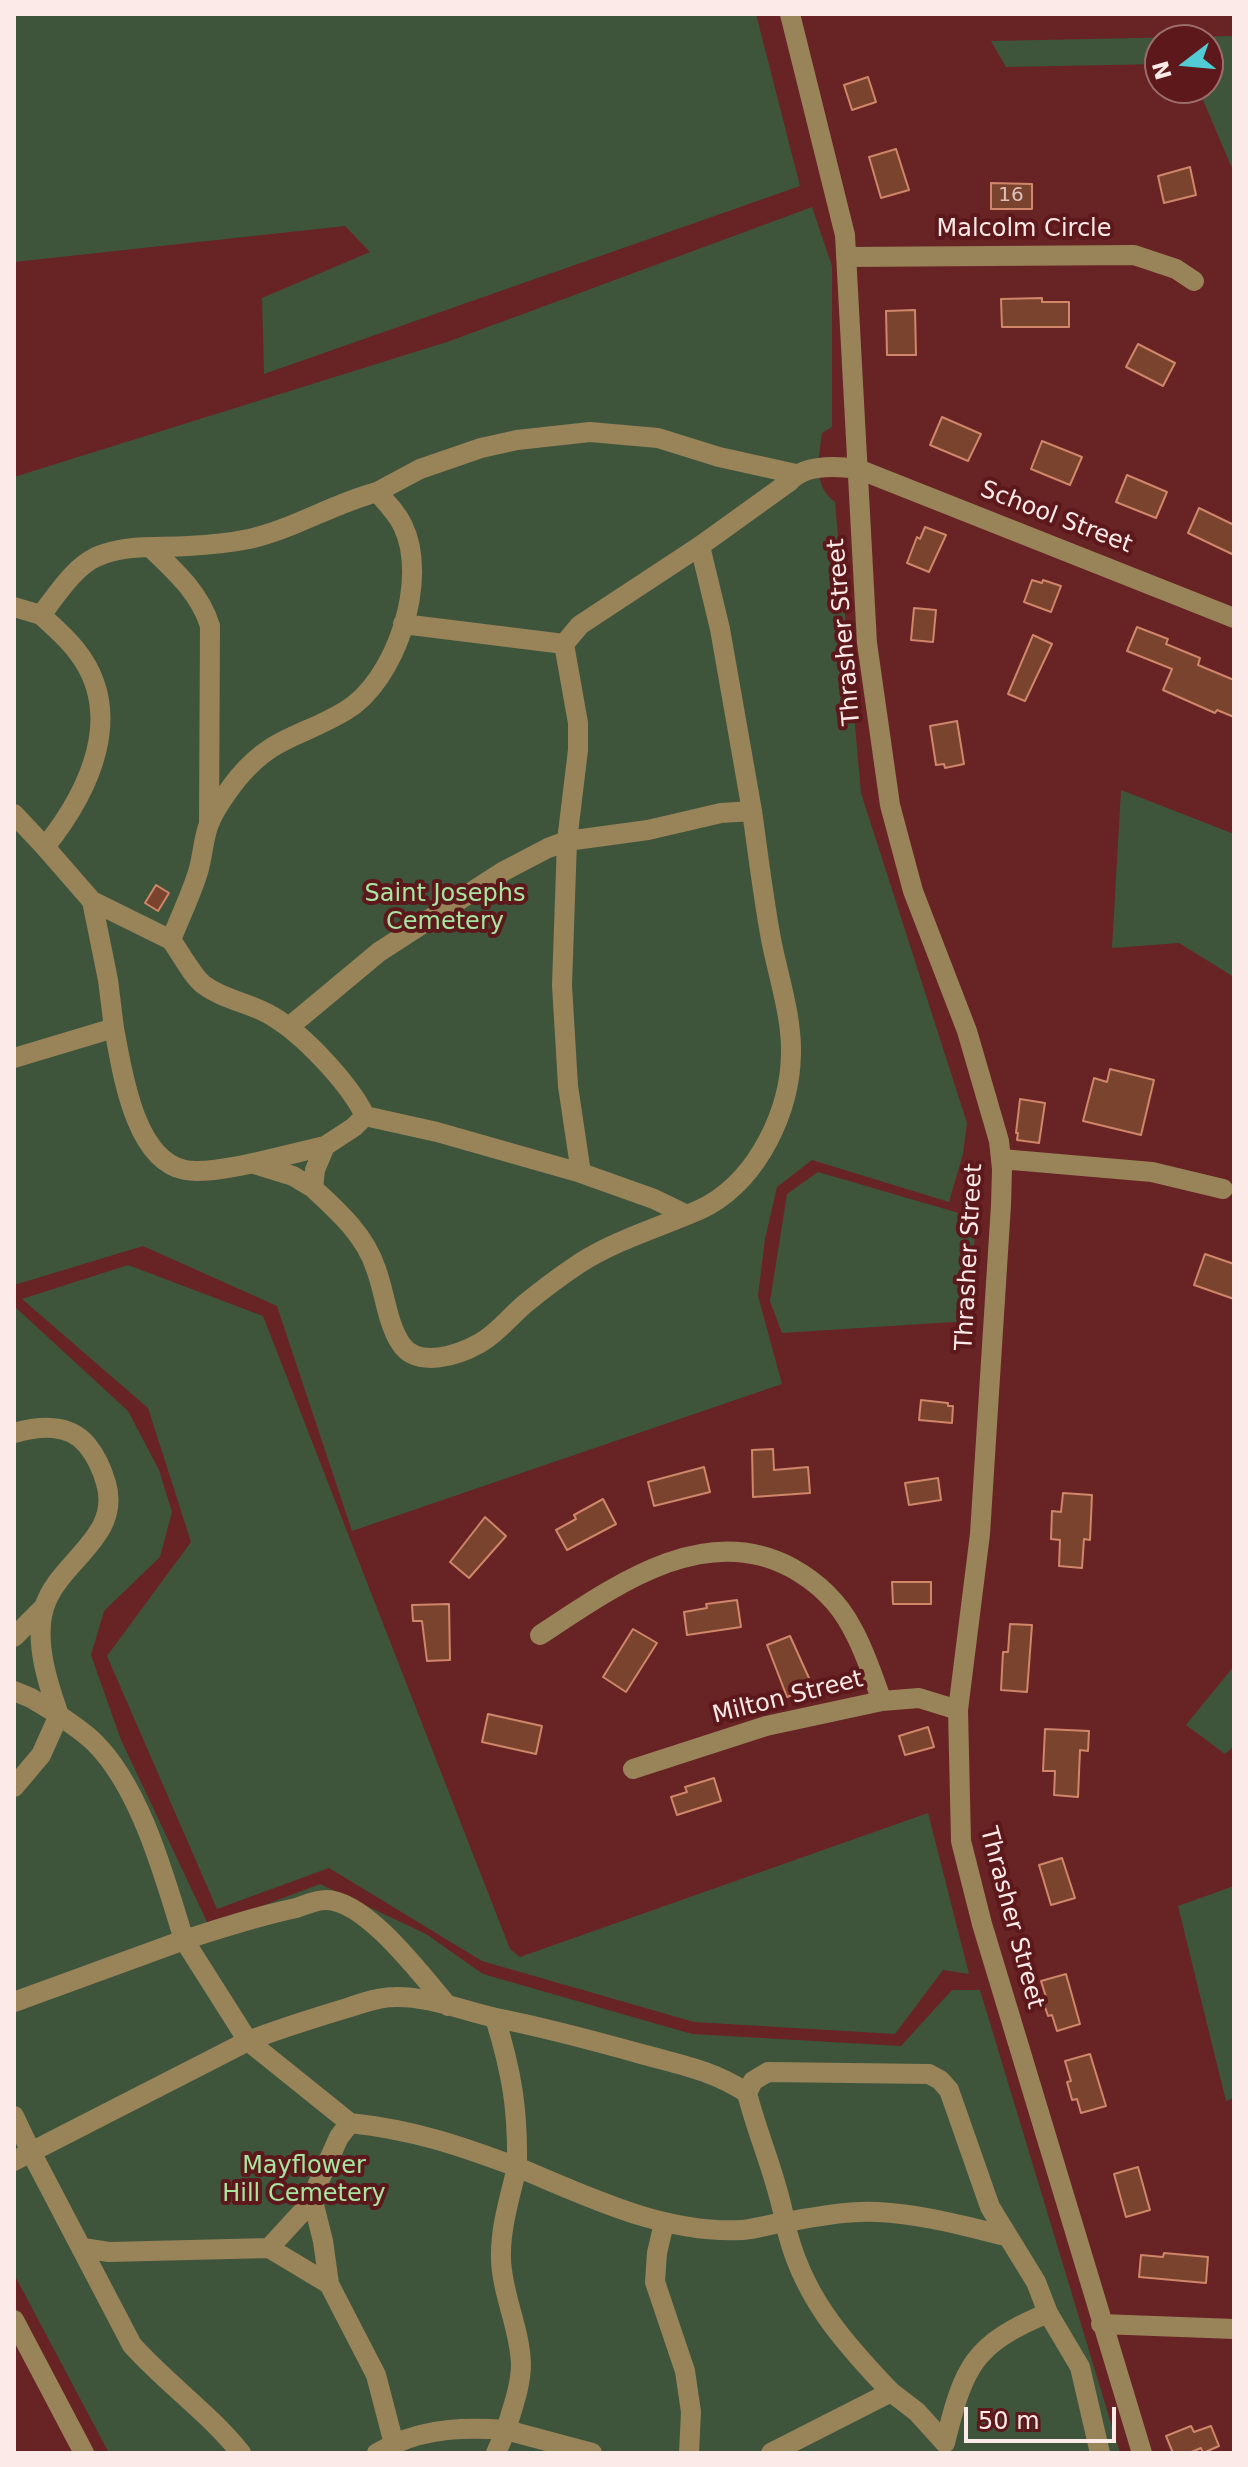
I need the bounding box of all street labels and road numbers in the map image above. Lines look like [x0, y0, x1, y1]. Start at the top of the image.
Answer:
street label: Malcolm Circle [936, 216, 1112, 244]
street label: School Street [976, 476, 1136, 560]
street label: Thrasher Street [822, 537, 868, 727]
street label: Thrasher Street [951, 1163, 989, 1351]
street label: Milton Street [710, 1665, 866, 1731]
street label: Thrasher Street [973, 1824, 1049, 2012]

